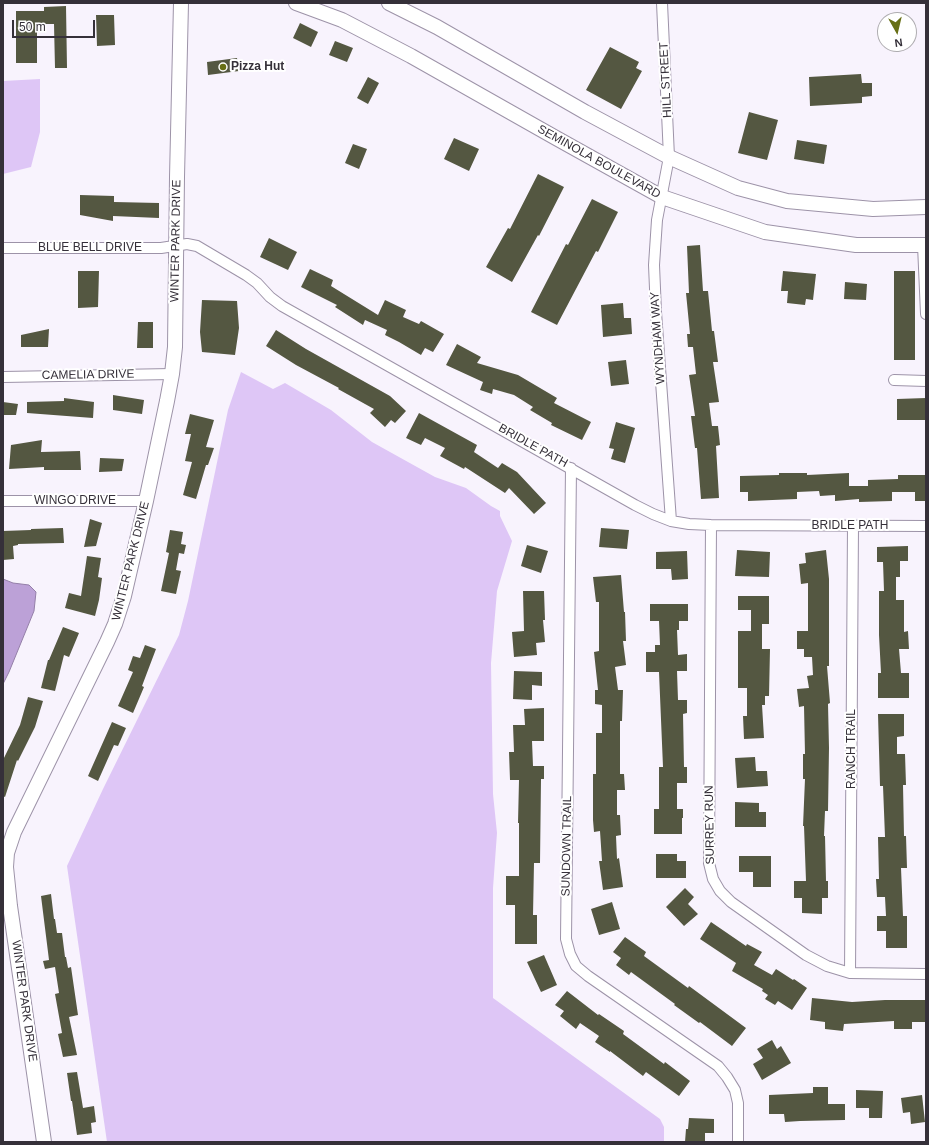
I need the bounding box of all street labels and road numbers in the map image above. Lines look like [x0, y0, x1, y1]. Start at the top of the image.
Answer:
street label: HILL STREET [657, 42, 675, 118]
street label: SEMINOLA BOULEVARD [535, 122, 663, 202]
street label: WINTER PARK DRIVE [168, 180, 184, 302]
street label: BLUE BELL DRIVE [38, 241, 142, 255]
street label: WYNDHAM WAY [648, 291, 668, 385]
street label: CAMELIA DRIVE [42, 367, 134, 383]
street label: BRIDLE PATH [496, 421, 570, 471]
street label: WINGO DRIVE [34, 494, 116, 508]
street label: WINTER PARK DRIVE [109, 500, 153, 622]
street label: BRIDLE PATH [812, 519, 888, 533]
street label: RANCH TRAIL [845, 709, 859, 789]
street label: SURREY RUN [702, 785, 718, 865]
street label: SUNDOWN TRAIL [559, 796, 575, 896]
street label: WINTER PARK DRIVE [8, 939, 40, 1063]

